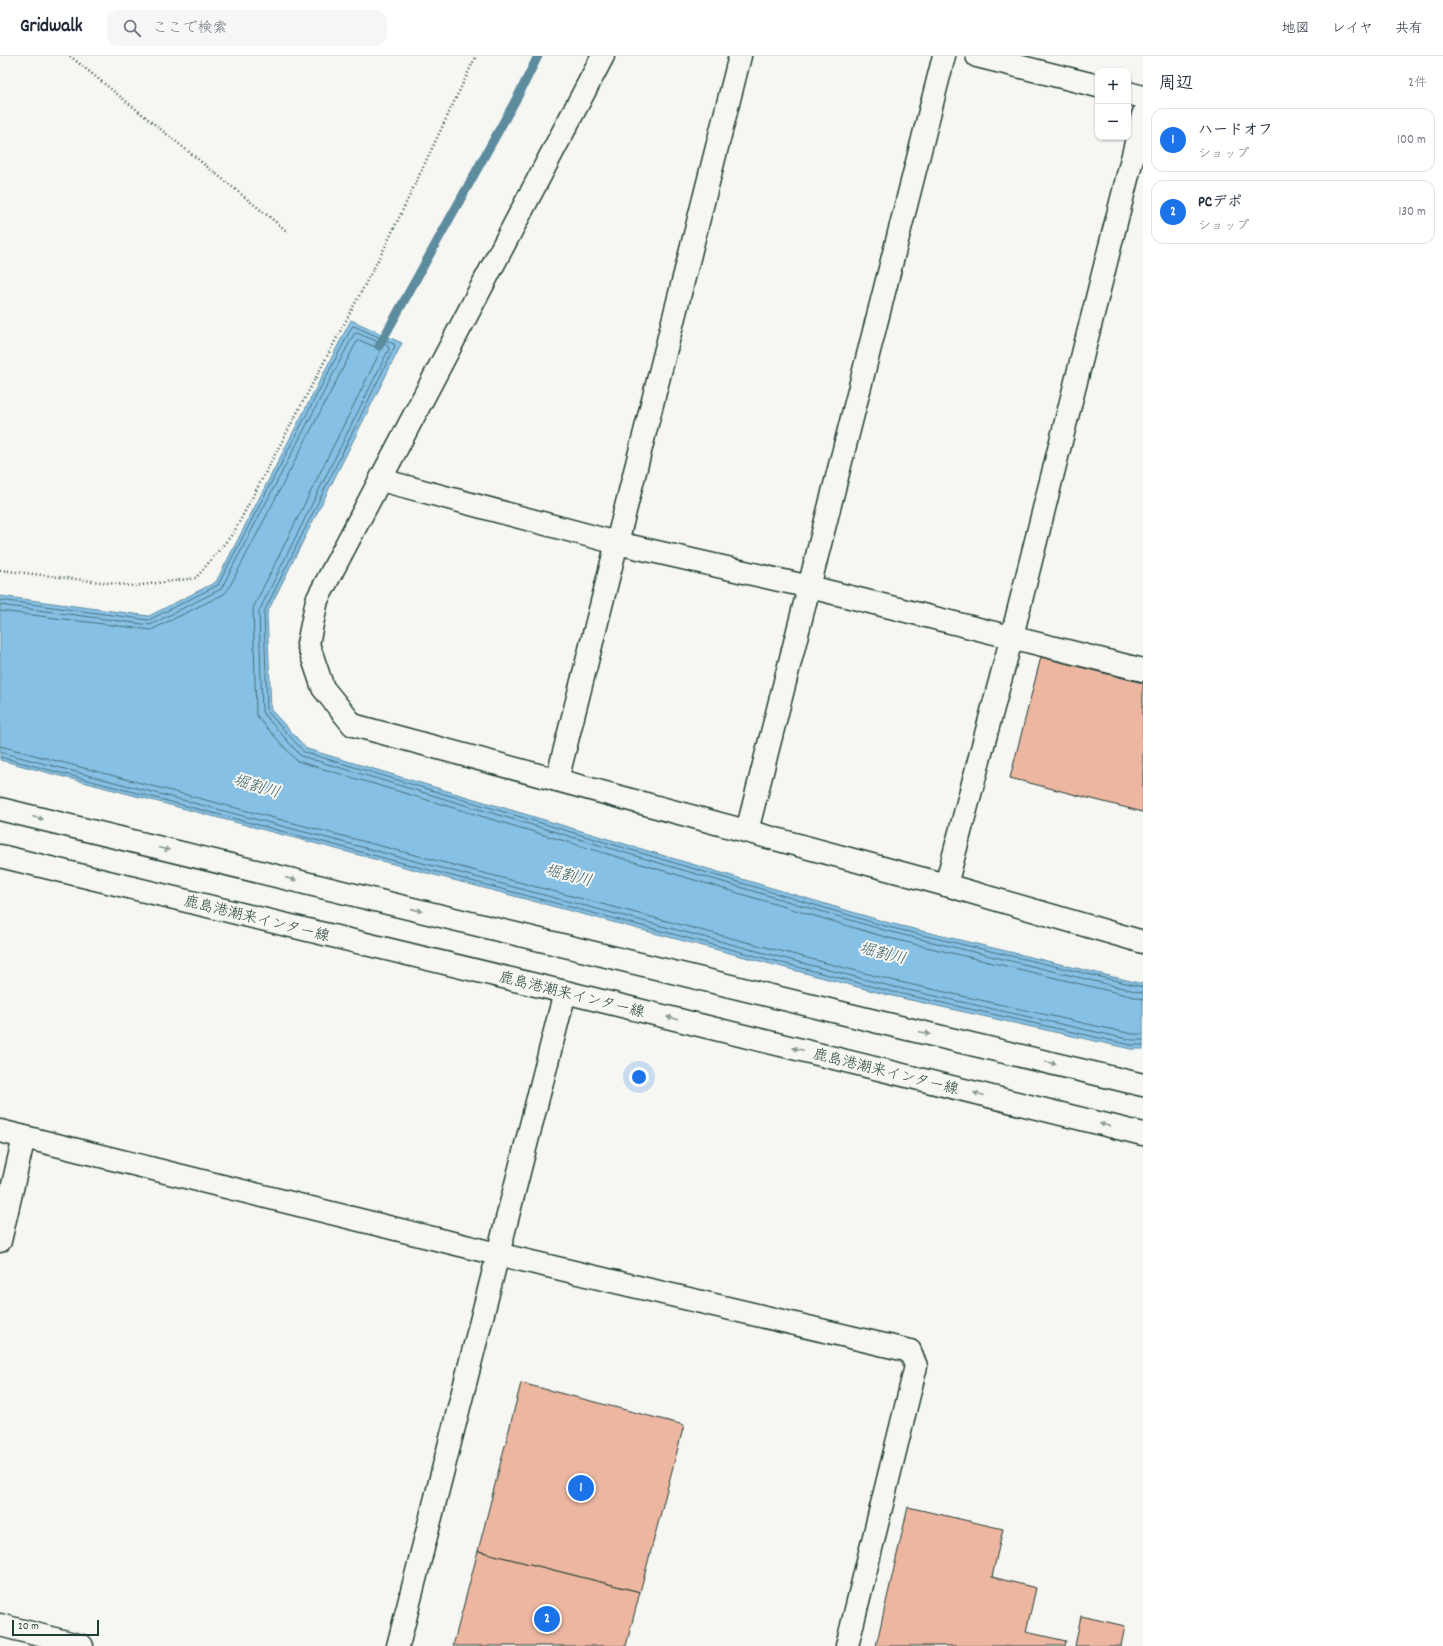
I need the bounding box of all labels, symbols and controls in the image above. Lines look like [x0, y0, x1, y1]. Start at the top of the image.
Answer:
search box [107, 10, 387, 46]
text: Gridwalk [20, 14, 83, 41]
icon: search [121, 17, 143, 39]
text: ここで検索 [153, 18, 228, 40]
text: 地図 [1282, 19, 1310, 39]
text: レイヤ [1332, 19, 1373, 39]
text: 共有 [1395, 19, 1423, 39]
map controls [1095, 68, 1131, 140]
button: + [1095, 68, 1131, 104]
text: 周辺 [1159, 73, 1193, 97]
text: 2件 [1408, 74, 1427, 93]
button: − [1095, 104, 1131, 140]
text: ハードオフ [1198, 120, 1273, 142]
text: 1 [1172, 131, 1174, 150]
text: 100 m [1397, 131, 1426, 150]
text: ショップ [1198, 145, 1249, 164]
text: PCデポ [1198, 192, 1242, 214]
text: 2 [1170, 203, 1176, 222]
text: 130 m [1398, 203, 1426, 222]
text: ショップ [1198, 217, 1249, 236]
water label: 堀割川 [230, 769, 283, 805]
one-way arrow [32, 816, 44, 822]
one-way arrow [158, 846, 170, 852]
water label: 堀割川 [542, 859, 594, 893]
one-way arrow [284, 877, 297, 883]
street label: 鹿島港潮来インター線 [181, 891, 332, 949]
one-way arrow [411, 907, 423, 913]
water label: 堀割川 [856, 937, 908, 971]
street label: 鹿島港潮来インター線 [496, 967, 647, 1025]
one-way arrow [666, 1015, 678, 1021]
one-way arrow [918, 1031, 931, 1037]
street label: 鹿島港潮来インター線 [810, 1044, 961, 1102]
one-way arrow [792, 1046, 804, 1052]
one-way arrow [1045, 1060, 1057, 1066]
your location [629, 1067, 649, 1087]
one-way arrow [973, 1090, 985, 1096]
one-way arrow [1099, 1121, 1111, 1127]
pin: 1 [568, 1473, 594, 1503]
pin: 2 [534, 1604, 560, 1634]
scale bar [12, 1618, 99, 1637]
text: 20 m [18, 1619, 39, 1635]

